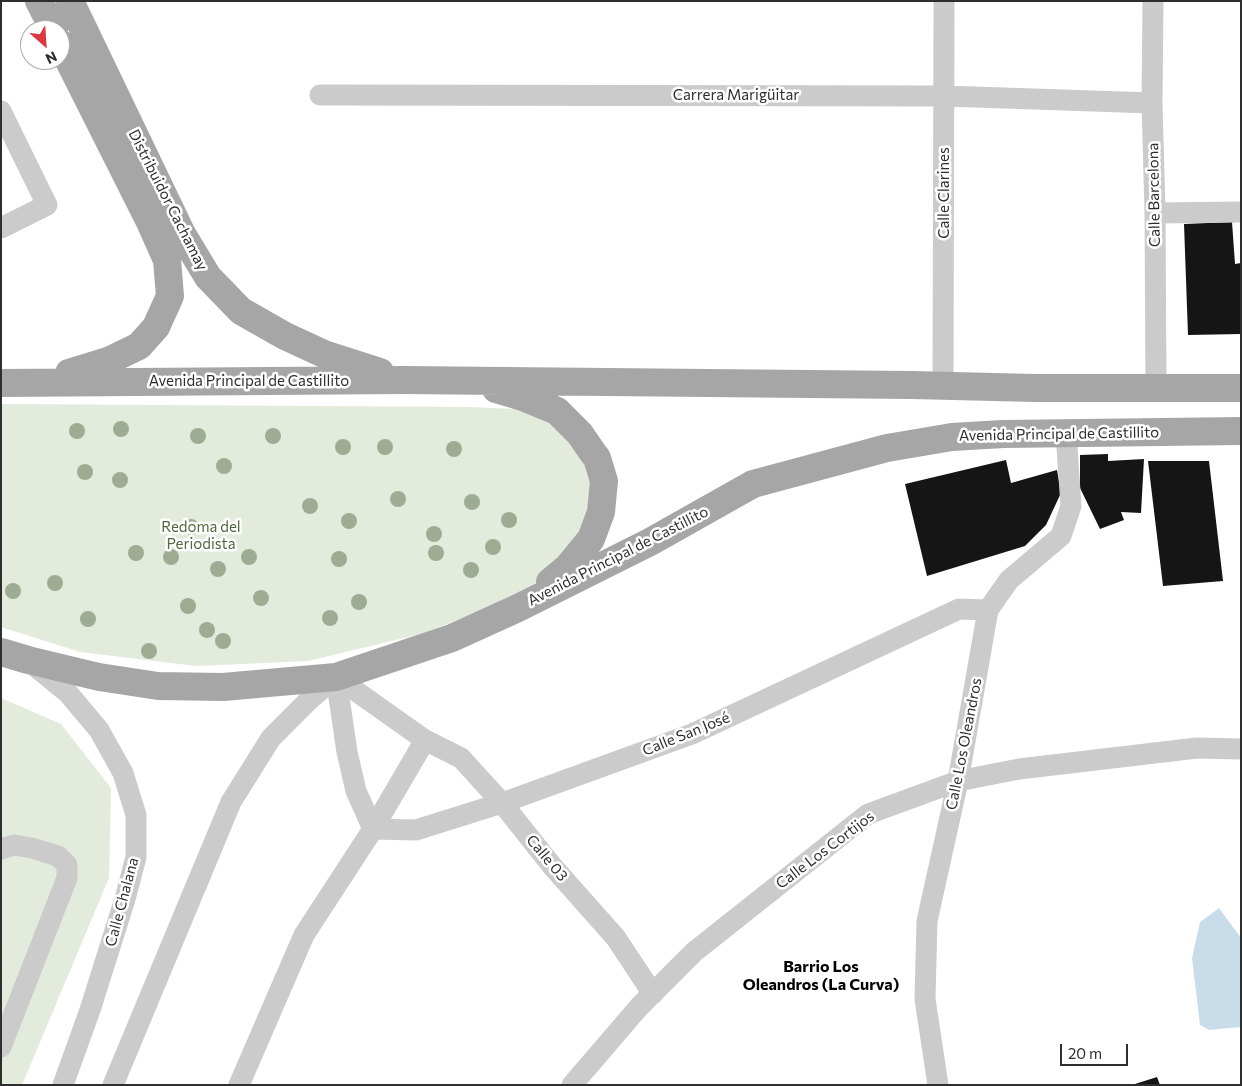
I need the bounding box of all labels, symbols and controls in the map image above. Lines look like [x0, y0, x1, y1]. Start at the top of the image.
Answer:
north arrow [20, 20, 70, 70]
text: N [43, 48, 60, 68]
street label: Carrera Marigüitar [673, 86, 799, 104]
street label: Distribuidor Cachamay [125, 127, 211, 273]
street label: Calle Barcelona [1144, 143, 1164, 247]
street label: Calle Clarines [935, 147, 953, 239]
street label: Avenida Principal de Castillito [149, 372, 349, 390]
street label: Avenida Principal de Castillito [959, 423, 1159, 445]
street label: Avenida Principal de Castillito [525, 503, 711, 609]
park label: Redoma del Periodista [161, 518, 241, 553]
street label: Calle Los Oleandros [942, 676, 986, 812]
street label: Calle San José [640, 708, 732, 760]
street label: Calle Los Cortijos [772, 807, 878, 893]
street label: Calle 03 [522, 831, 572, 885]
street label: Calle Chalana [101, 856, 143, 948]
district label: Barrio Los Oleandros (La Curva) [743, 957, 899, 995]
scale bar [1062, 1034, 1130, 1066]
text: 20 m [1068, 1044, 1102, 1062]

